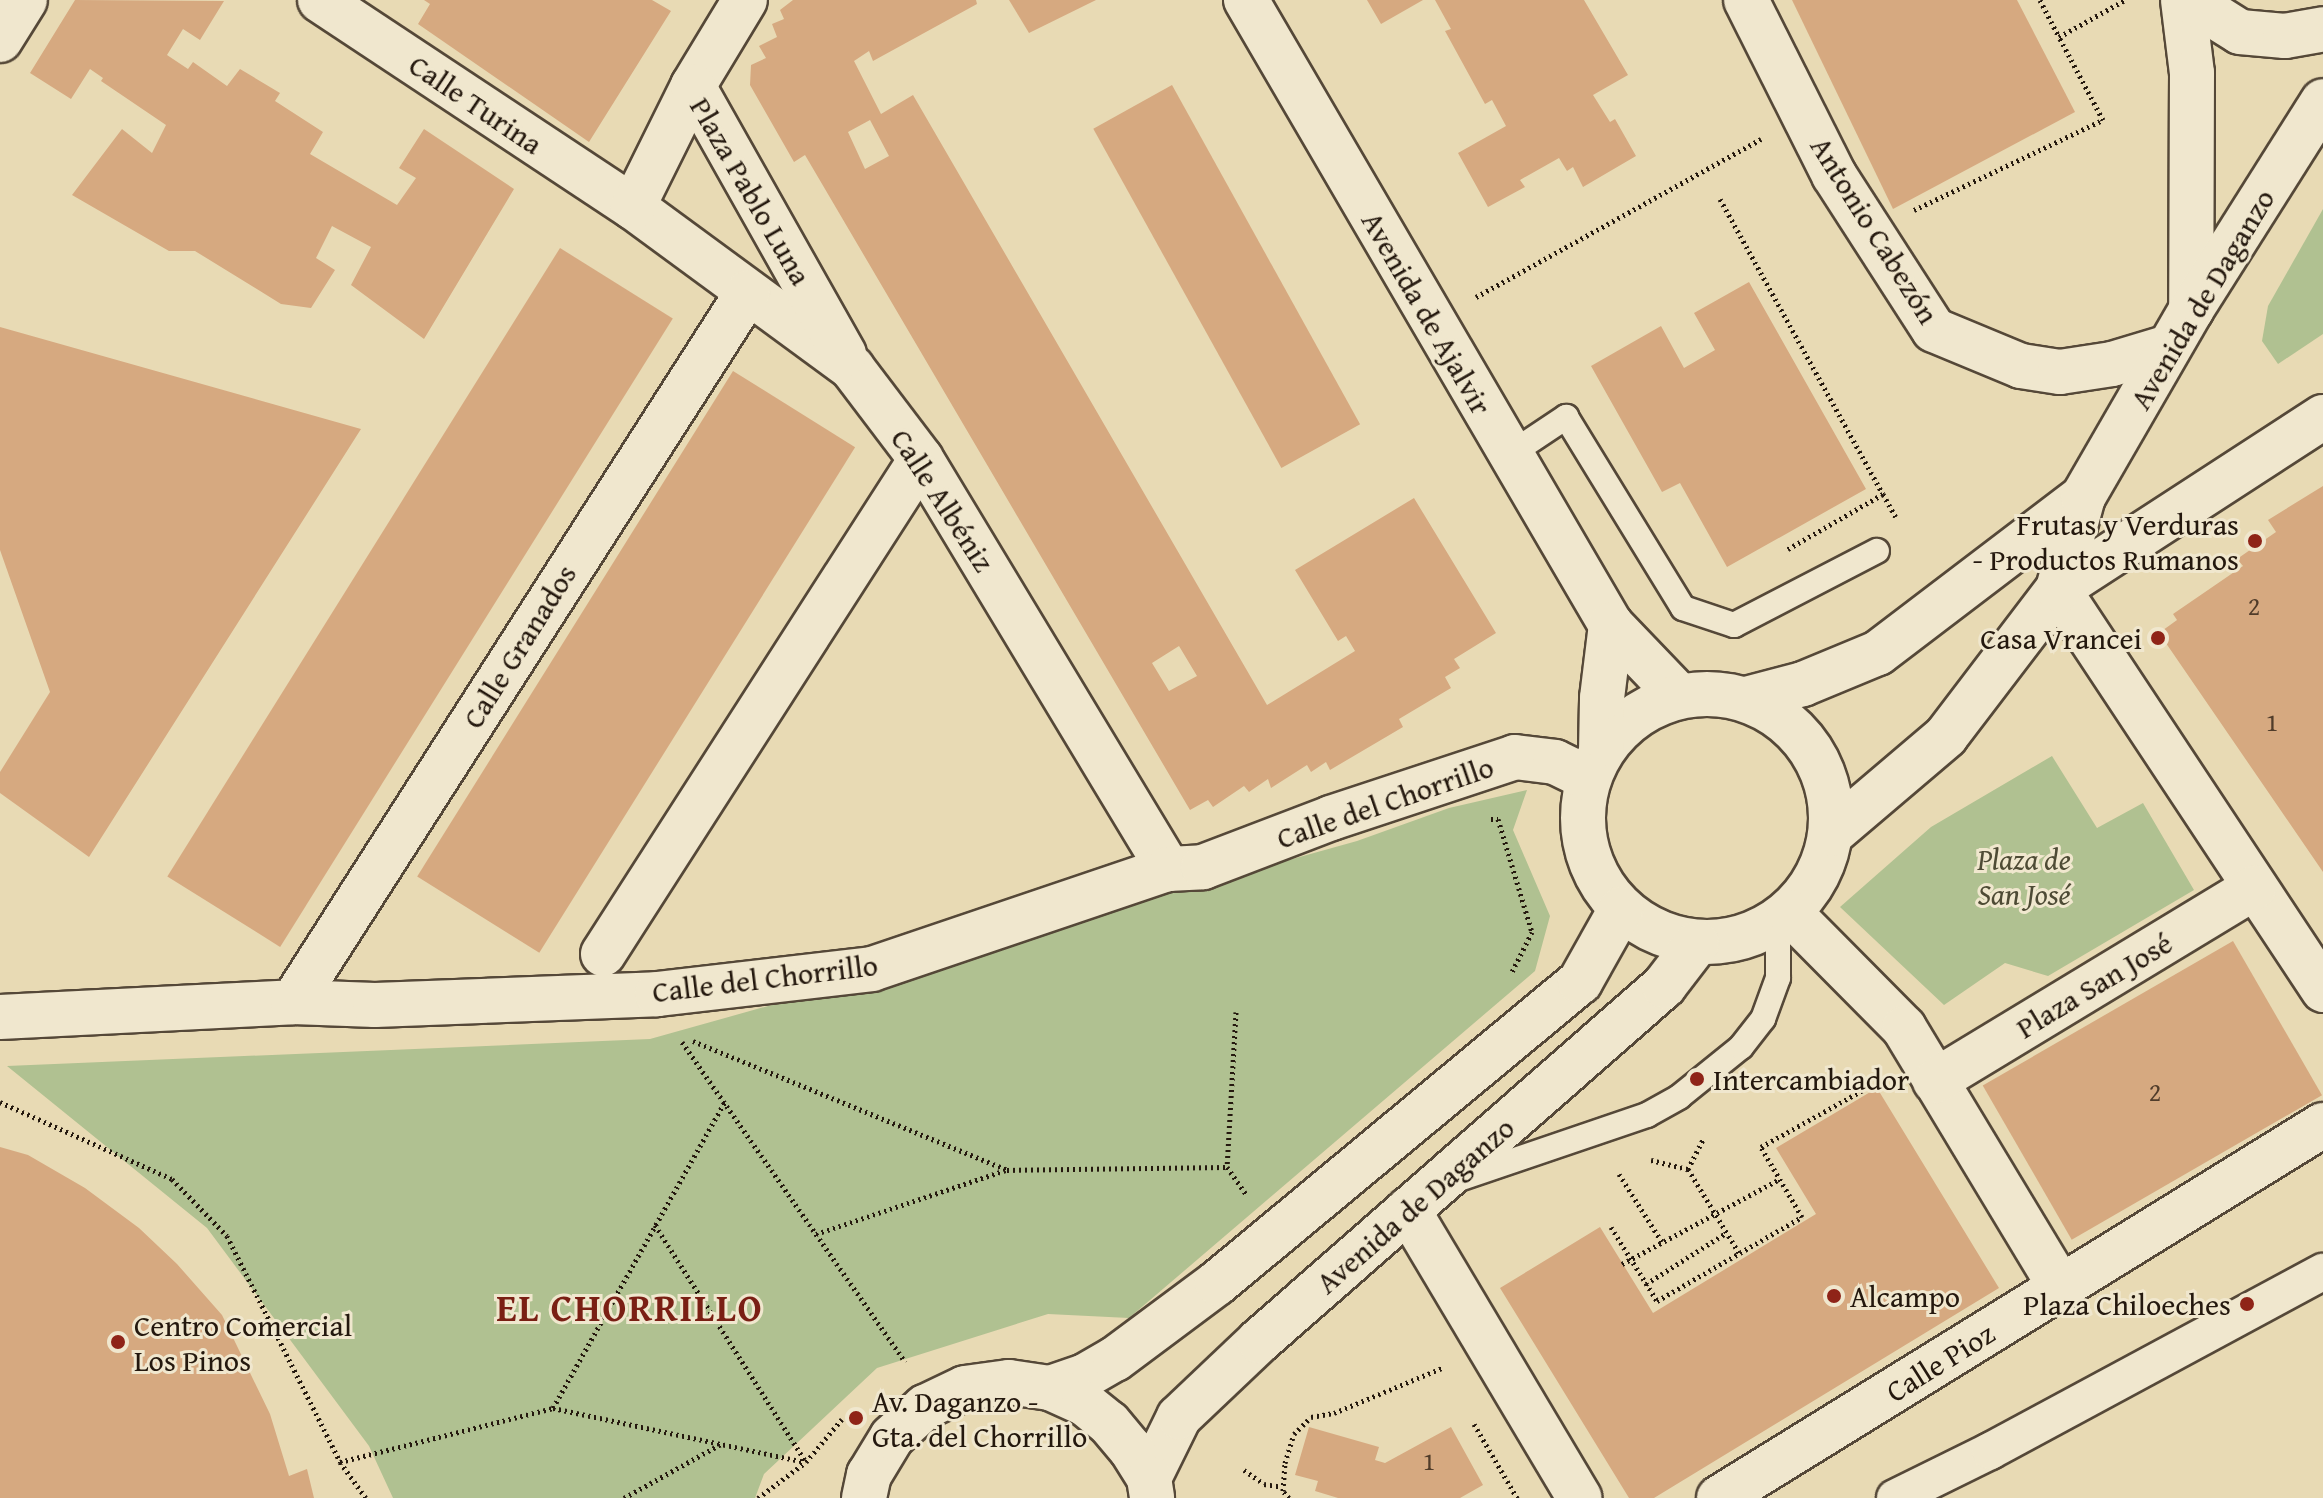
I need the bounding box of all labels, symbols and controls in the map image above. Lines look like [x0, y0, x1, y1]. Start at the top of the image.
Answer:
street label: Calle Turina [403, 46, 549, 162]
street label: Plaza Pablo Luna [683, 91, 819, 291]
street label: Antonio Cabezón [1803, 130, 1947, 330]
street label: Avenida de Daganzo [2122, 182, 2282, 416]
street label: Avenida de Ajalvir [1354, 205, 1500, 421]
street label: Calle Albéniz [884, 422, 1002, 578]
place label: Frutas y Verduras - Productos Rumanos [1973, 506, 2239, 576]
marker: Frutas y Verduras - Productos Rumanos [2246, 532, 2264, 550]
street label: Calle Granados [454, 558, 584, 734]
house number: 2 [2248, 590, 2260, 622]
place label: Casa Vrancei [1980, 620, 2142, 656]
marker: Casa Vrancei [2149, 629, 2167, 647]
house number: 1 [2266, 706, 2278, 738]
street label: Calle del Chorrillo [1272, 748, 1498, 856]
park label: Plaza de San José [1977, 841, 2071, 912]
street label: Plaza San José [2009, 924, 2179, 1046]
street label: Calle del Chorrillo [650, 946, 880, 1010]
place label: Intercambiador [1713, 1061, 1909, 1097]
marker: Intercambiador [1688, 1070, 1706, 1088]
house number: 2 [2149, 1076, 2161, 1108]
street label: Avenida de Daganzo [1309, 1109, 1521, 1301]
place label: Alcampo [1850, 1278, 1960, 1314]
district label: EL CHORRILLO [496, 1285, 764, 1331]
place label: Plaza Chiloeches [2023, 1286, 2231, 1322]
marker: Alcampo [1825, 1287, 1843, 1305]
marker: Plaza Chiloeches [2238, 1295, 2256, 1313]
place label: Centro Comercial Los Pinos [134, 1307, 352, 1378]
street label: Calle Pioz [1879, 1315, 2001, 1409]
marker: Centro Comercial Los Pinos [109, 1333, 127, 1351]
place label: Av. Daganzo - Gta. del Chorrillo [872, 1383, 1087, 1454]
marker: Av. Daganzo - Gta. del Chorrillo [847, 1409, 865, 1427]
house number: 1 [1423, 1445, 1435, 1477]

